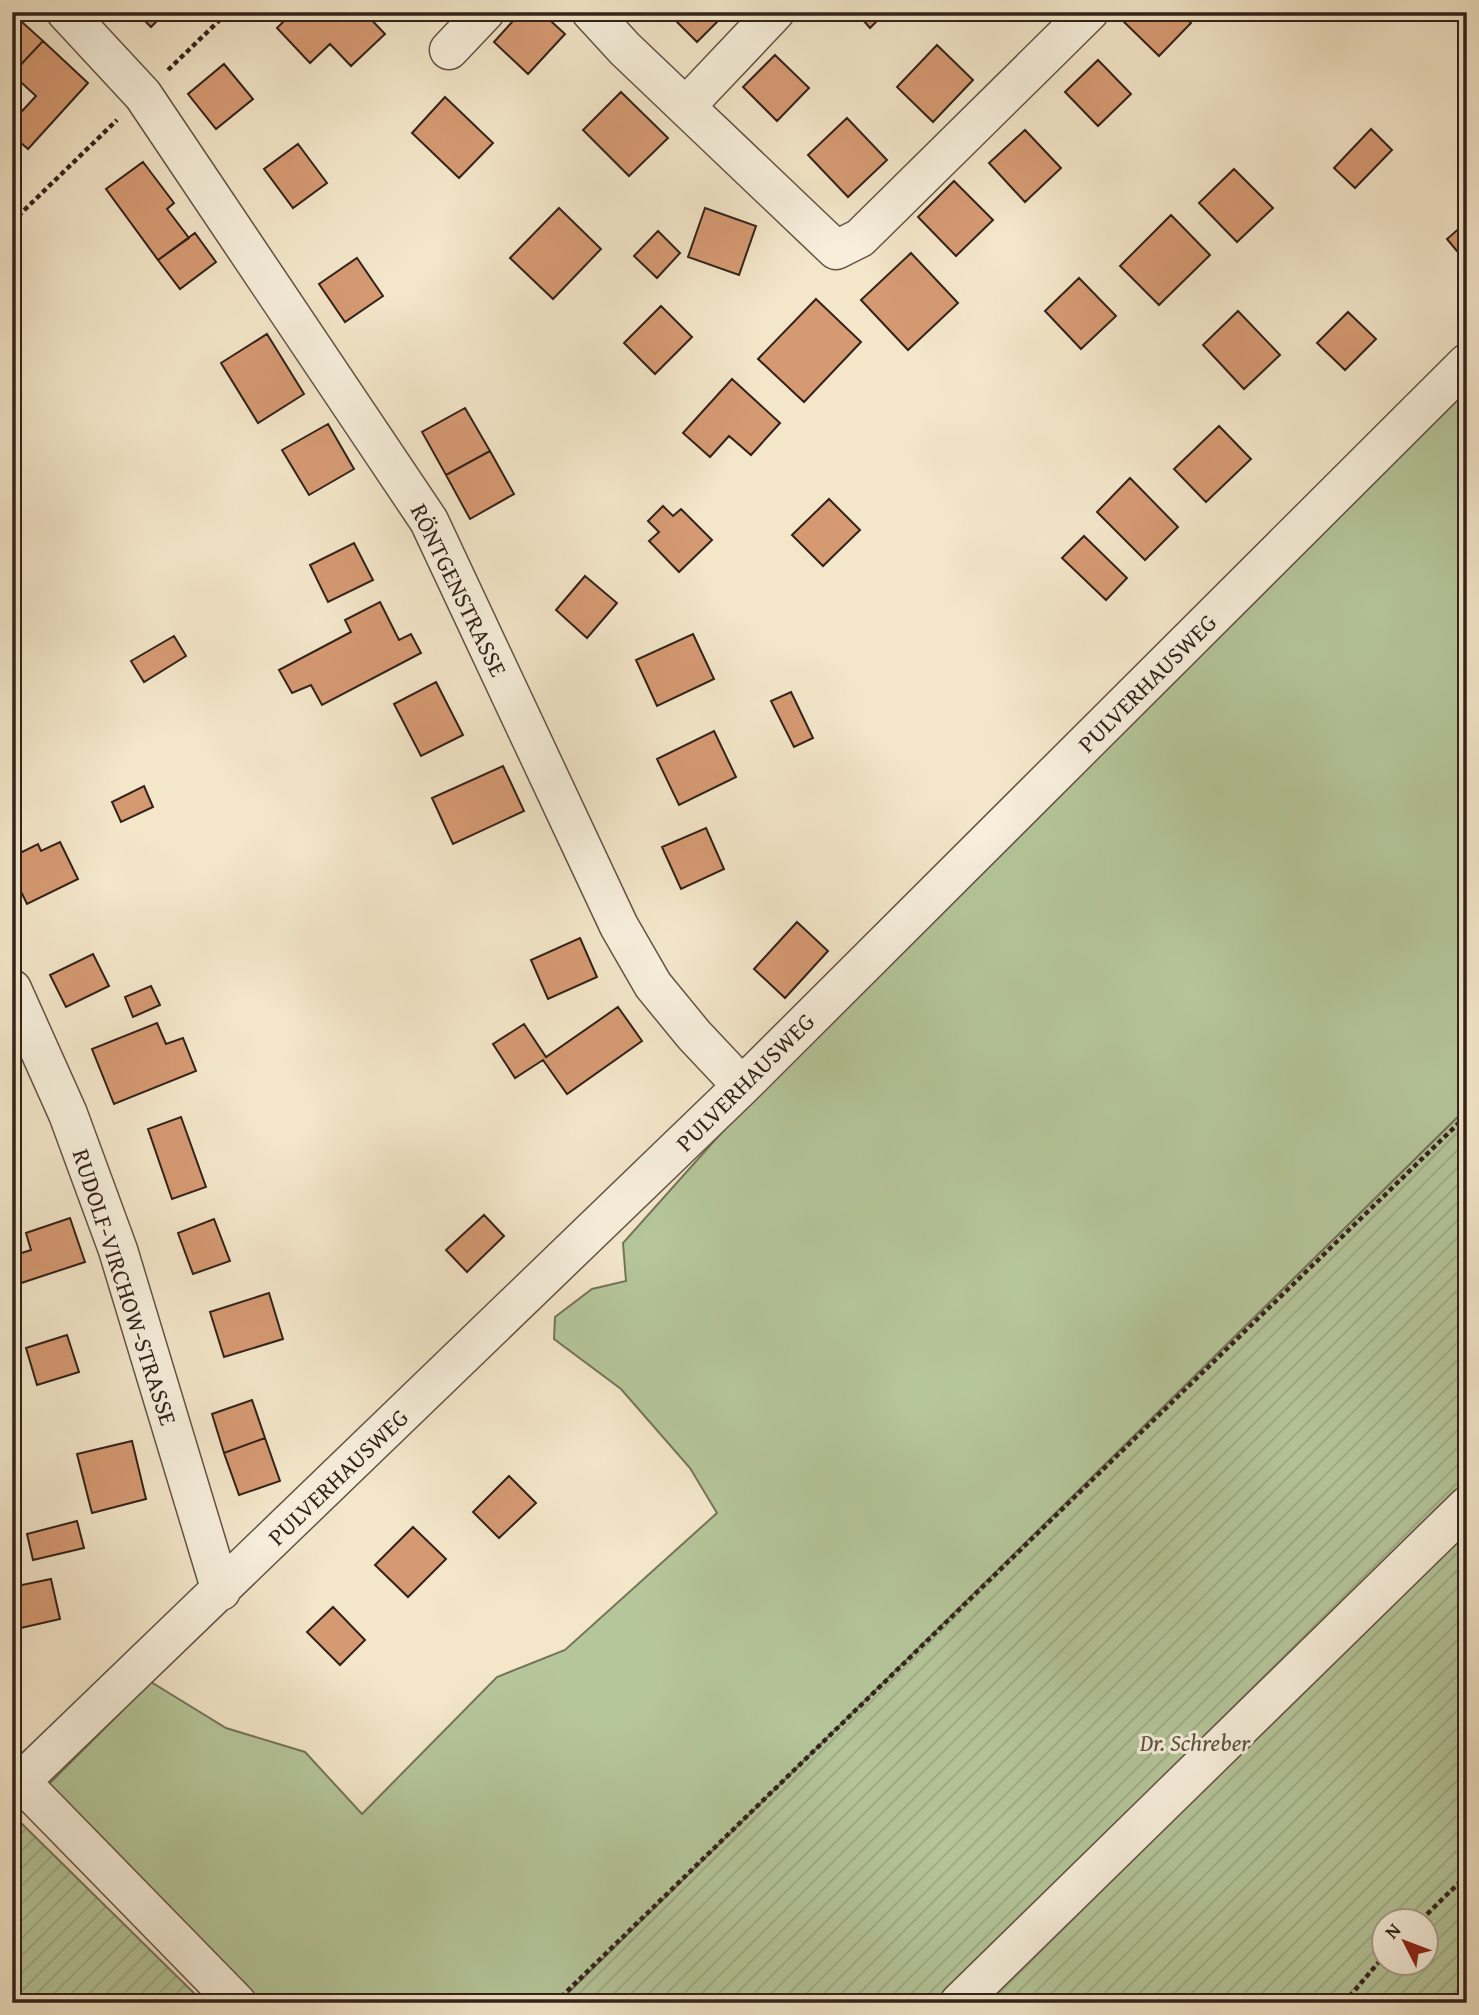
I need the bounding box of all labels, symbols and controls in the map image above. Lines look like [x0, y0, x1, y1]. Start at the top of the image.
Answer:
street label: RÖNTGENSTRASSE [402, 498, 516, 682]
street label: PULVERHAUSWEG [1070, 606, 1224, 760]
street label: PULVERHAUSWEG [668, 1005, 822, 1159]
street label: RUDOLF-VIRCHOW-STRASSE [64, 1144, 186, 1430]
street label: PULVERHAUSWEG [260, 1401, 416, 1553]
park label: Dr. Schreber [1139, 1725, 1251, 1760]
north arrow [1370, 1906, 1440, 1976]
text: N [1378, 1916, 1407, 1945]

